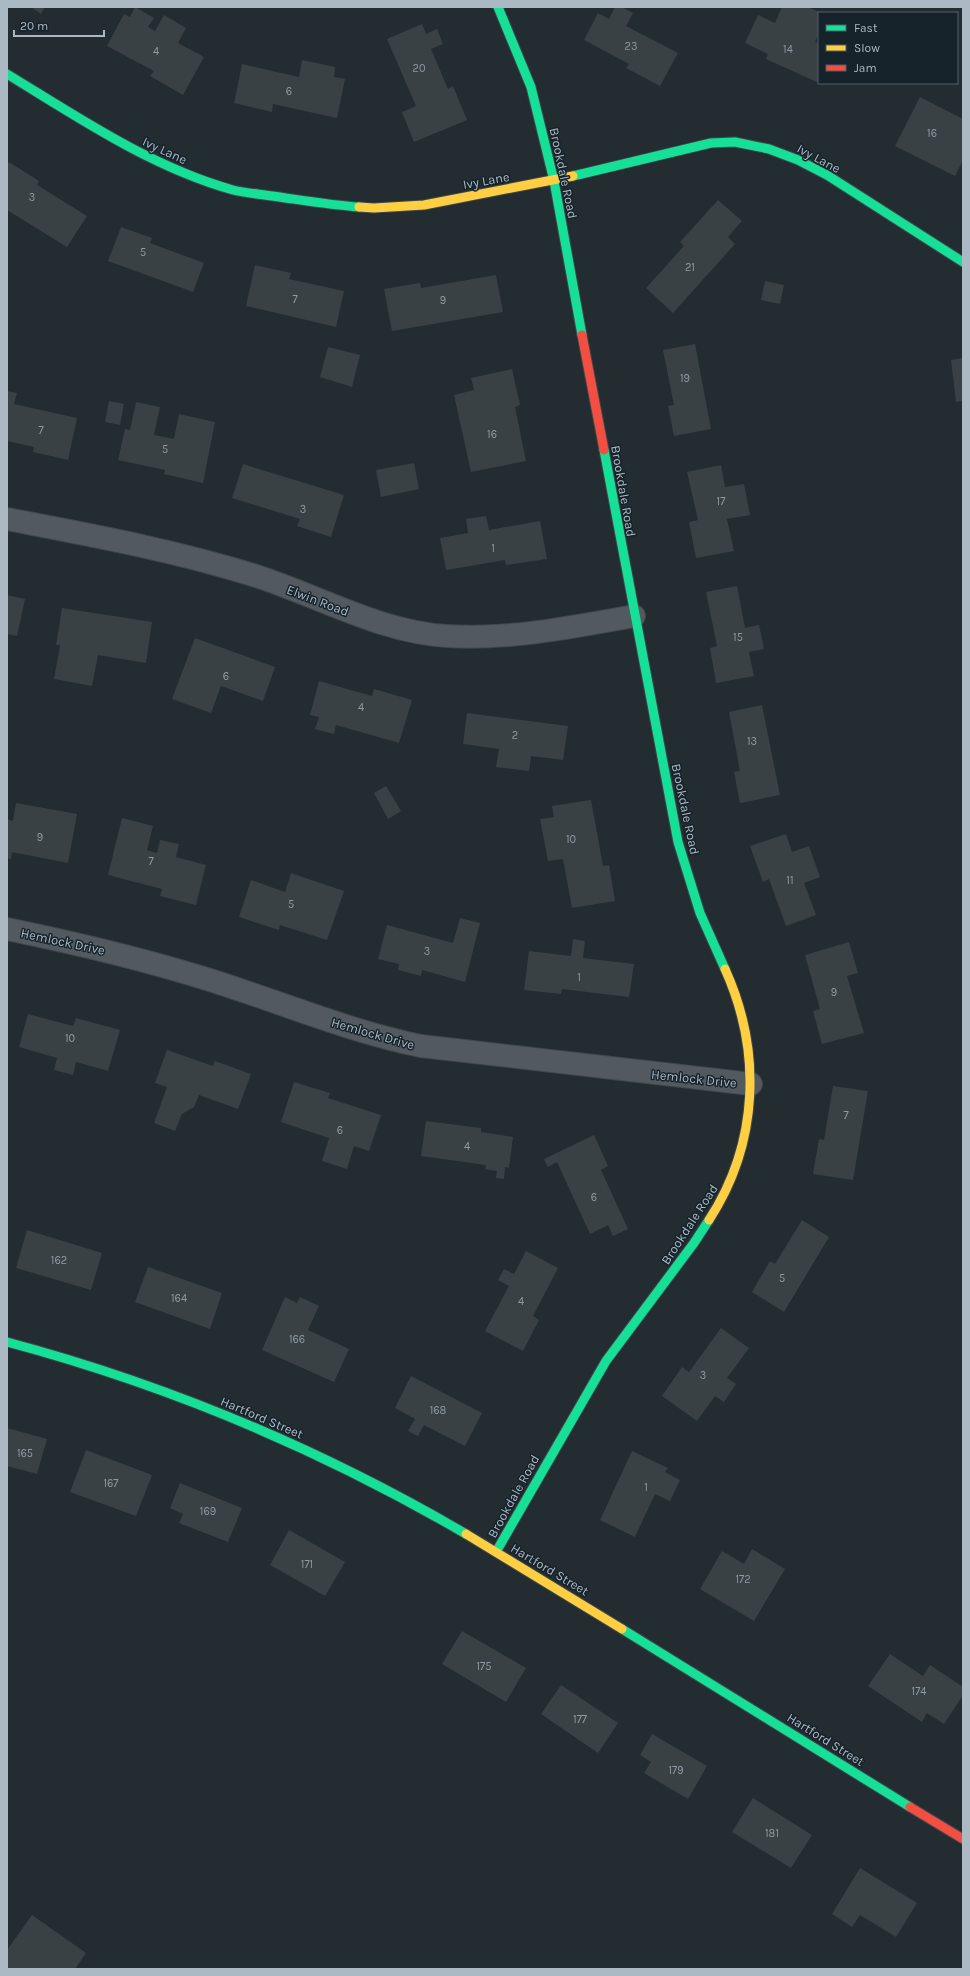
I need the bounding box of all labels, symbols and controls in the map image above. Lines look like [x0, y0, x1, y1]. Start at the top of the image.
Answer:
scale bar [14, 12, 104, 38]
legend [818, 12, 958, 84]
text: 20 m [20, 19, 48, 33]
text: Fast [854, 21, 878, 35]
house number: 23 [625, 40, 637, 53]
text: Slow [854, 41, 880, 55]
house number: 14 [783, 43, 793, 56]
house number: 4 [153, 45, 159, 58]
text: Jam [854, 61, 877, 75]
house number: 20 [413, 62, 425, 75]
house number: 6 [286, 85, 292, 98]
street label: Brookdale Road [547, 126, 580, 220]
house number: 16 [927, 127, 937, 140]
street label: Ivy Lane [140, 134, 190, 167]
street label: Ivy Lane [794, 141, 843, 176]
street label: Ivy Lane [462, 169, 511, 192]
house number: 3 [29, 191, 35, 204]
house number: 5 [140, 246, 146, 259]
house number: 21 [685, 261, 695, 274]
house number: 7 [292, 293, 298, 306]
house number: 9 [440, 294, 446, 307]
house number: 19 [680, 372, 690, 385]
house number: 7 [38, 424, 44, 437]
house number: 16 [487, 428, 497, 441]
house number: 5 [162, 443, 168, 456]
street label: Brookdale Road [608, 444, 639, 538]
house number: 17 [717, 495, 725, 508]
house number: 3 [300, 503, 306, 516]
house number: 1 [491, 542, 495, 555]
street label: Elwin Road [285, 582, 351, 619]
house number: 15 [733, 631, 743, 644]
house number: 6 [223, 670, 229, 683]
house number: 4 [358, 701, 364, 714]
house number: 2 [512, 729, 518, 742]
house number: 13 [747, 735, 757, 748]
street label: Brookdale Road [669, 762, 702, 856]
house number: 9 [37, 831, 43, 844]
house number: 10 [566, 833, 576, 846]
house number: 7 [148, 855, 154, 868]
house number: 11 [786, 874, 794, 887]
house number: 5 [288, 898, 294, 911]
street label: Hemlock Drive [19, 925, 107, 958]
house number: 3 [424, 945, 430, 958]
house number: 1 [577, 971, 581, 984]
house number: 9 [831, 986, 837, 999]
street label: Hemlock Drive [330, 1014, 416, 1053]
house number: 10 [65, 1032, 75, 1045]
street label: Hemlock Drive [651, 1067, 738, 1090]
house number: 7 [843, 1109, 849, 1122]
house number: 6 [337, 1124, 343, 1137]
house number: 4 [464, 1140, 470, 1153]
street label: Brookdale Road [658, 1181, 721, 1267]
house number: 6 [591, 1191, 597, 1204]
house number: 162 [51, 1254, 67, 1267]
house number: 5 [779, 1272, 785, 1285]
house number: 164 [171, 1292, 187, 1305]
house number: 4 [518, 1295, 524, 1308]
house number: 166 [289, 1333, 305, 1346]
house number: 3 [700, 1369, 706, 1382]
street label: Hartford Street [218, 1393, 305, 1442]
house number: 168 [430, 1404, 447, 1417]
house number: 165 [17, 1447, 33, 1460]
street label: Brookdale Road [484, 1452, 542, 1540]
house number: 167 [103, 1477, 119, 1490]
house number: 1 [644, 1481, 648, 1494]
house number: 169 [200, 1505, 216, 1518]
street label: Hartford Street [508, 1540, 591, 1599]
house number: 171 [301, 1558, 313, 1571]
house number: 172 [735, 1573, 751, 1586]
house number: 175 [476, 1660, 492, 1673]
house number: 174 [912, 1685, 926, 1698]
street label: Hartford Street [784, 1710, 867, 1769]
house number: 177 [573, 1713, 587, 1726]
house number: 179 [668, 1764, 684, 1777]
house number: 181 [765, 1827, 779, 1840]

